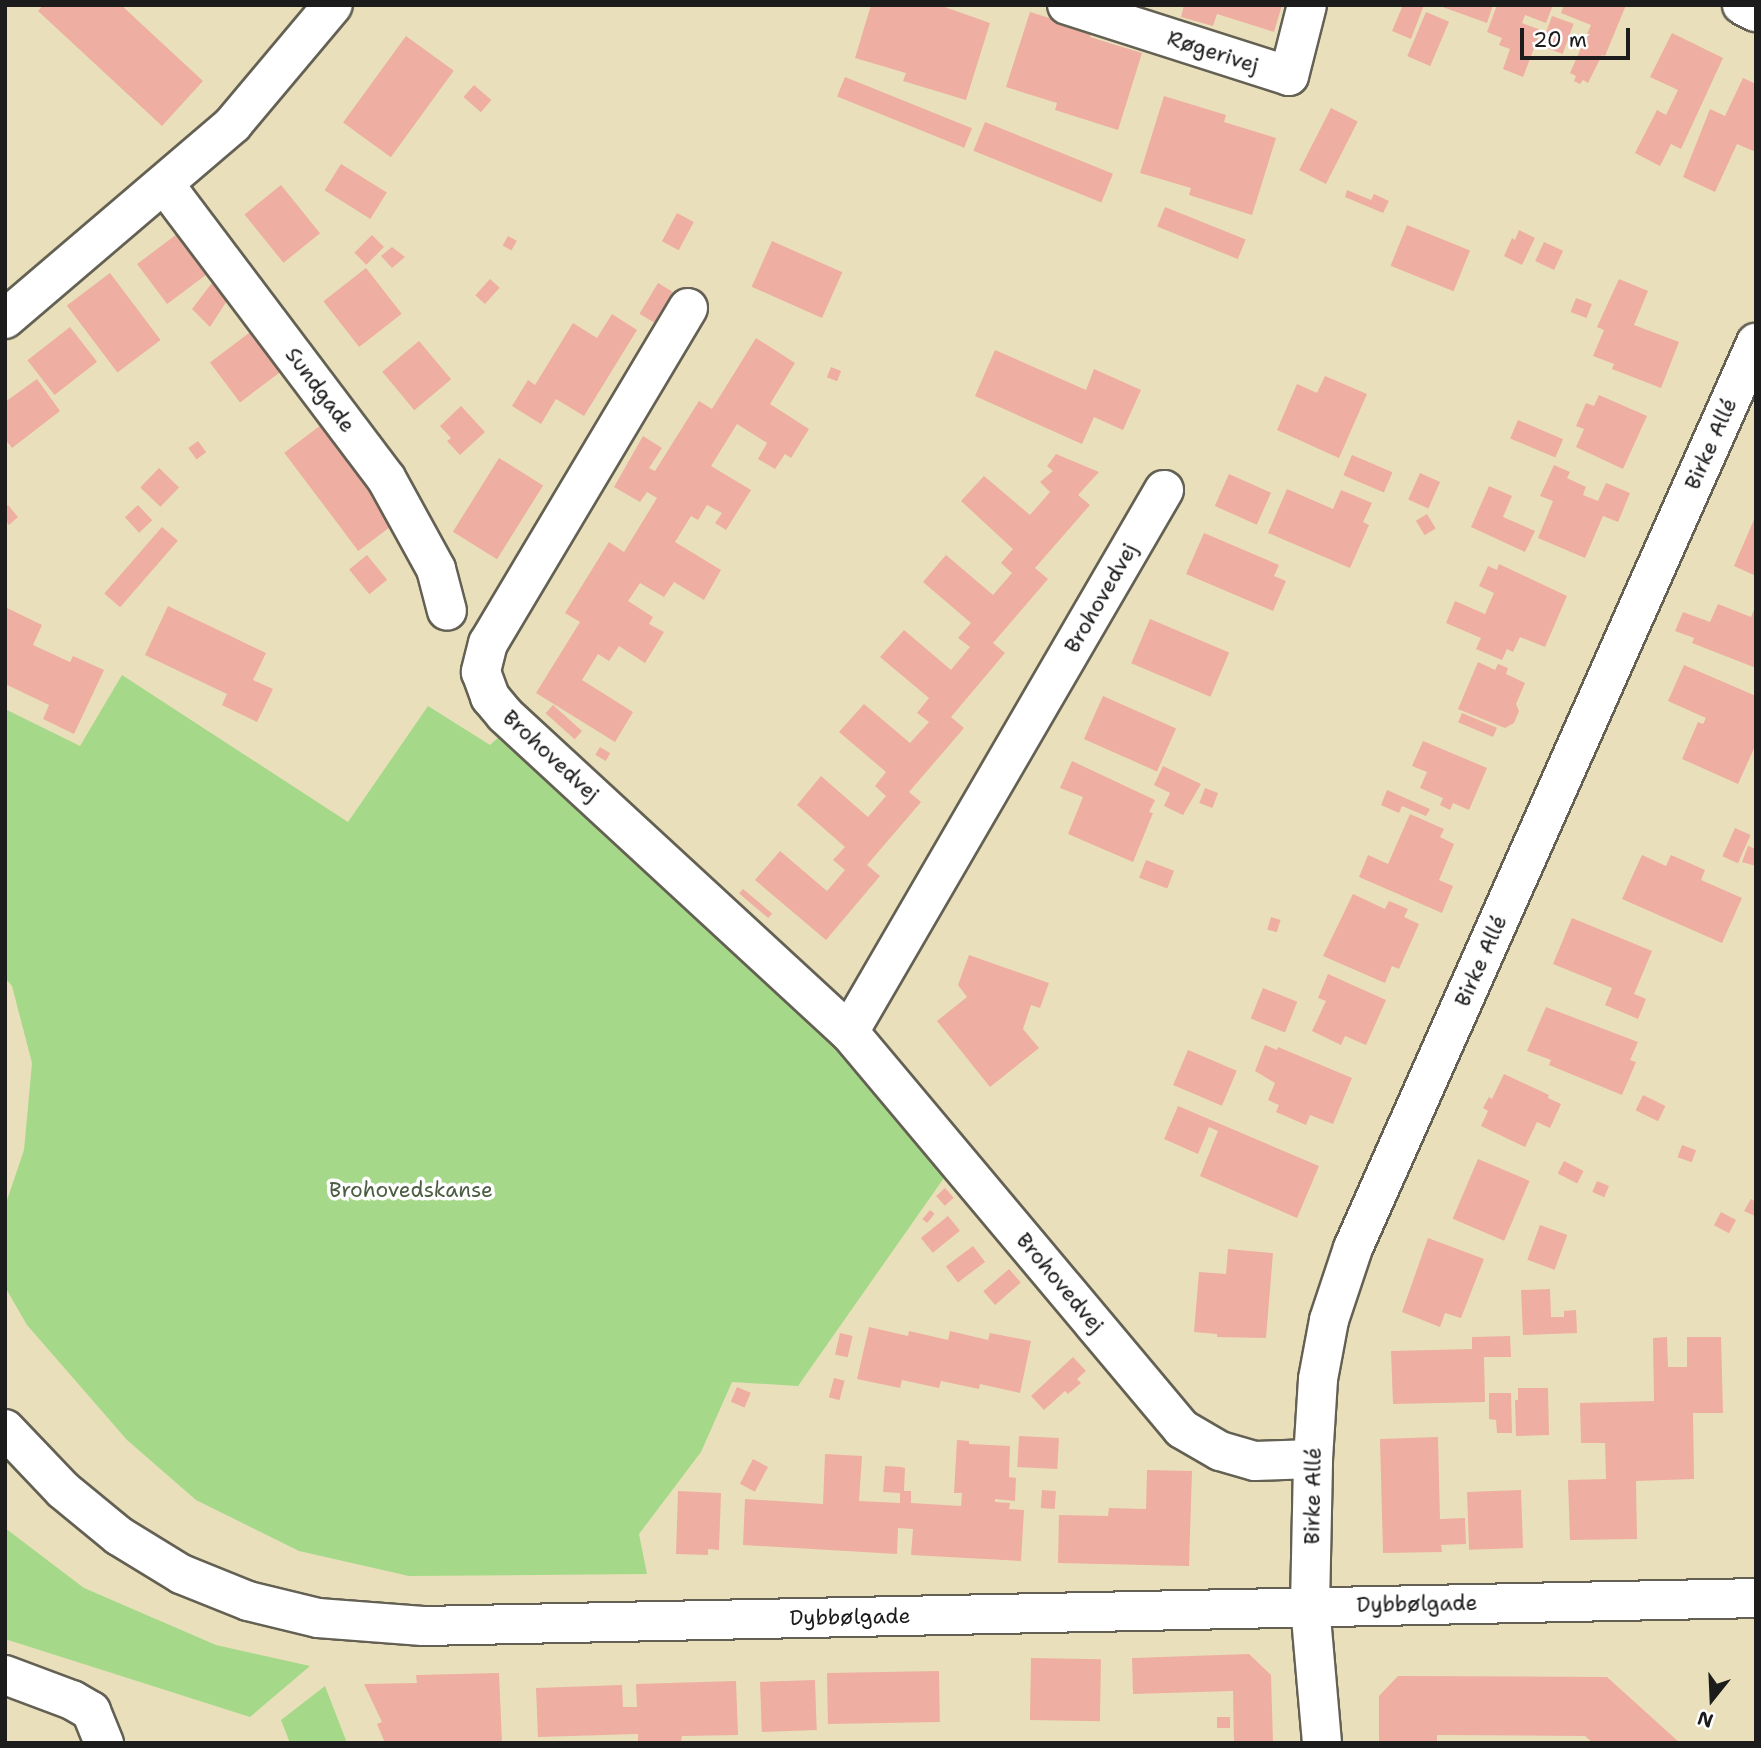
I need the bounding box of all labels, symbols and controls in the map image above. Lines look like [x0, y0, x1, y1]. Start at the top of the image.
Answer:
scale bar [1523, 14, 1633, 58]
street label: Røgerivej [1164, 25, 1262, 79]
text: 20 m [1533, 26, 1587, 54]
street label: Sundgade [280, 343, 360, 437]
street label: Birke Allé [1680, 395, 1742, 493]
street label: Brohovedvej [1059, 539, 1143, 657]
street label: Brohovedvej [498, 705, 604, 807]
street label: Birke Allé [1450, 912, 1512, 1010]
park label: Brohovedskanse [329, 1177, 493, 1203]
street label: Brohovedvej [1011, 1228, 1109, 1338]
street label: Birke Allé [1300, 1447, 1326, 1545]
street label: Dybbølgade [1356, 1590, 1478, 1618]
street label: Dybbølgade [789, 1603, 911, 1631]
north arrow [1677, 1664, 1747, 1734]
text: N [1694, 1705, 1716, 1734]

